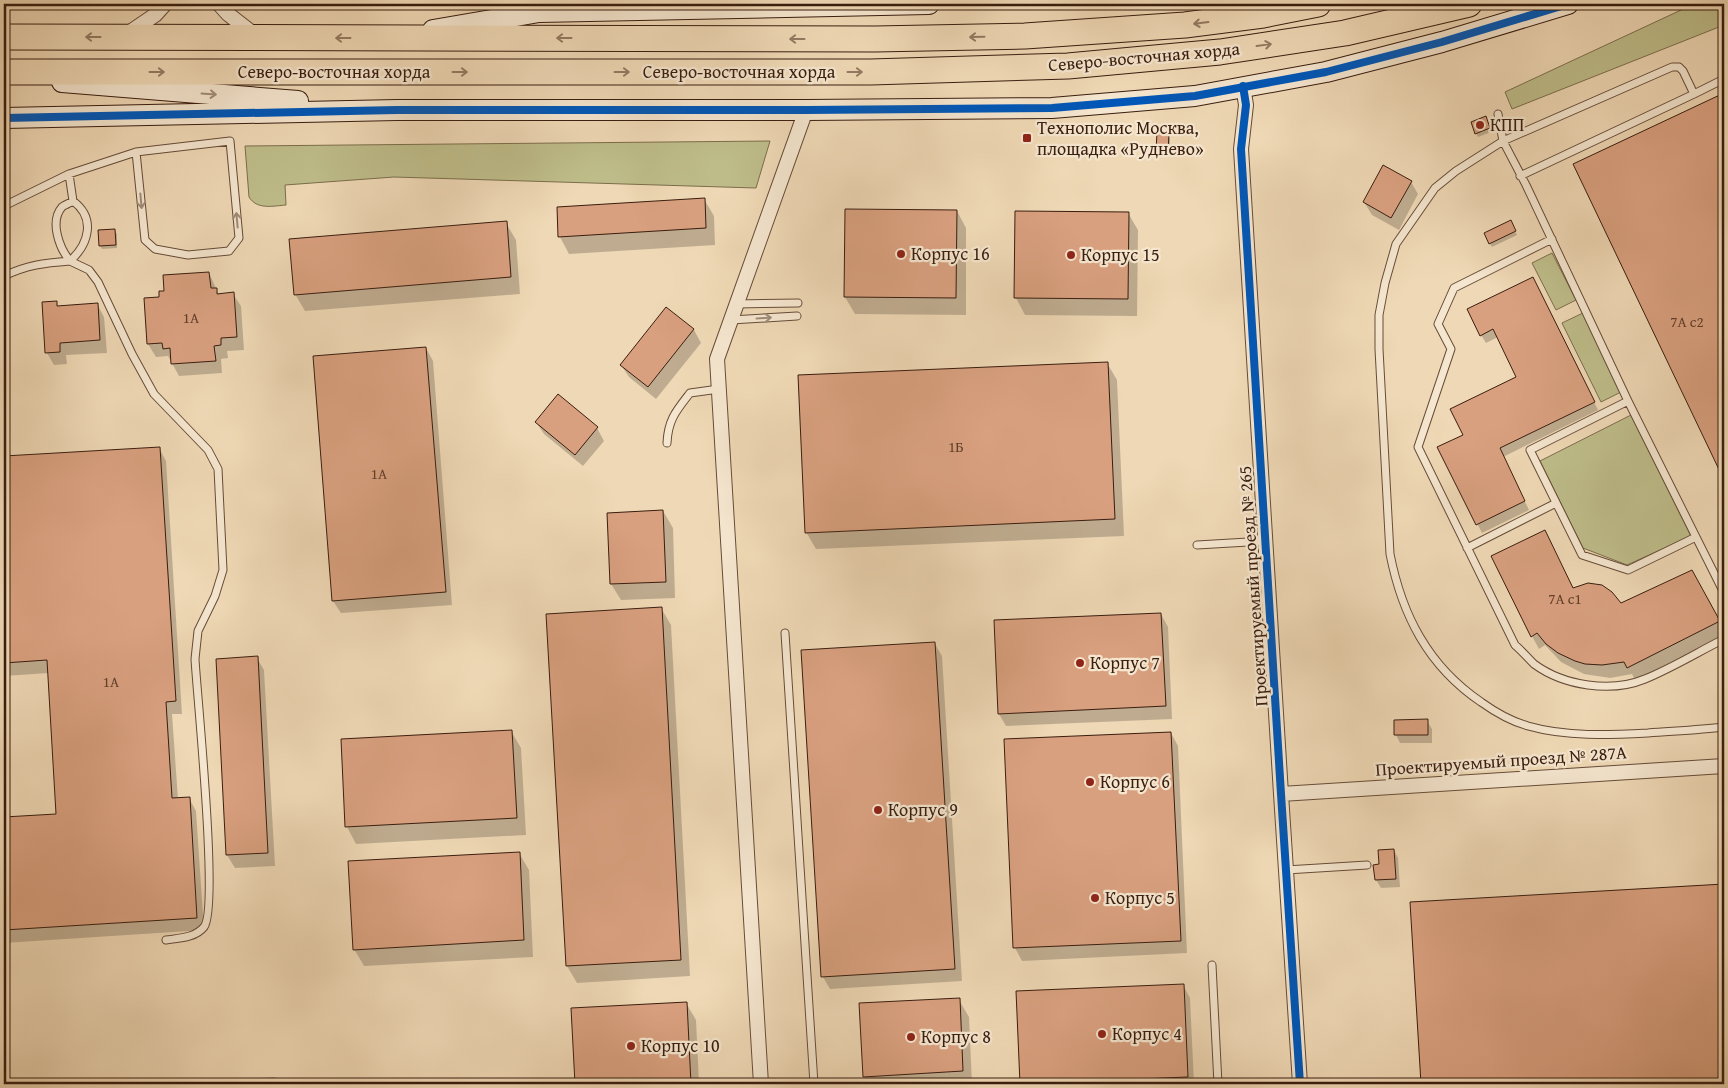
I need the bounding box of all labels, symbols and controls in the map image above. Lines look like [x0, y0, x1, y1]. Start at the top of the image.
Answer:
one-way arrow [1193, 18, 1209, 28]
one-way arrow [85, 32, 102, 42]
one-way arrow [969, 32, 985, 42]
one-way arrow [335, 33, 352, 43]
one-way arrow [557, 33, 573, 43]
one-way arrow [789, 34, 806, 44]
street label: Северо-восточная хорда [1047, 35, 1241, 78]
one-way arrow [1256, 40, 1272, 50]
street label: Северо-восточная хорда [238, 58, 431, 85]
street label: Северо-восточная хорда [643, 58, 836, 85]
one-way arrow [149, 67, 165, 77]
one-way arrow [452, 67, 468, 77]
one-way arrow [614, 67, 630, 77]
one-way arrow [846, 67, 863, 77]
one-way arrow [201, 89, 217, 99]
place label: КПП [1490, 111, 1525, 138]
place label: Технополис Москва, площадка «Руднево» [1037, 114, 1204, 162]
marker: КПП [1474, 119, 1486, 131]
marker: Технополис Москва, площадка «Руднево» [1021, 132, 1033, 144]
one-way arrow [136, 192, 146, 208]
one-way arrow [232, 212, 242, 228]
place label: Корпус 16 [911, 240, 990, 267]
place label: Корпус 15 [1081, 241, 1160, 268]
marker: Корпус 16 [895, 248, 907, 260]
marker: Корпус 15 [1065, 249, 1077, 261]
house number: 1А [183, 307, 199, 328]
house number: 7А с2 [1670, 311, 1704, 332]
one-way arrow [756, 314, 772, 323]
house number: 1Б [948, 436, 964, 457]
house number: 1А [371, 463, 387, 484]
street label: Проектируемый проезд № 265 [1231, 465, 1274, 707]
house number: 7А с1 [1548, 588, 1582, 609]
place label: Корпус 7 [1090, 649, 1160, 676]
marker: Корпус 7 [1074, 657, 1086, 669]
house number: 1А [103, 671, 119, 692]
street label: Проектируемый проезд № 287А [1374, 738, 1628, 783]
place label: Корпус 6 [1100, 768, 1170, 795]
marker: Корпус 6 [1084, 776, 1096, 788]
place label: Корпус 9 [888, 796, 958, 823]
marker: Корпус 9 [872, 804, 884, 816]
place label: Корпус 5 [1105, 884, 1175, 911]
marker: Корпус 5 [1089, 892, 1101, 904]
place label: Корпус 4 [1112, 1020, 1182, 1047]
place label: Корпус 8 [921, 1023, 991, 1050]
marker: Корпус 4 [1096, 1028, 1108, 1040]
marker: Корпус 8 [905, 1031, 917, 1043]
place label: Корпус 10 [641, 1032, 720, 1059]
marker: Корпус 10 [625, 1040, 637, 1052]

